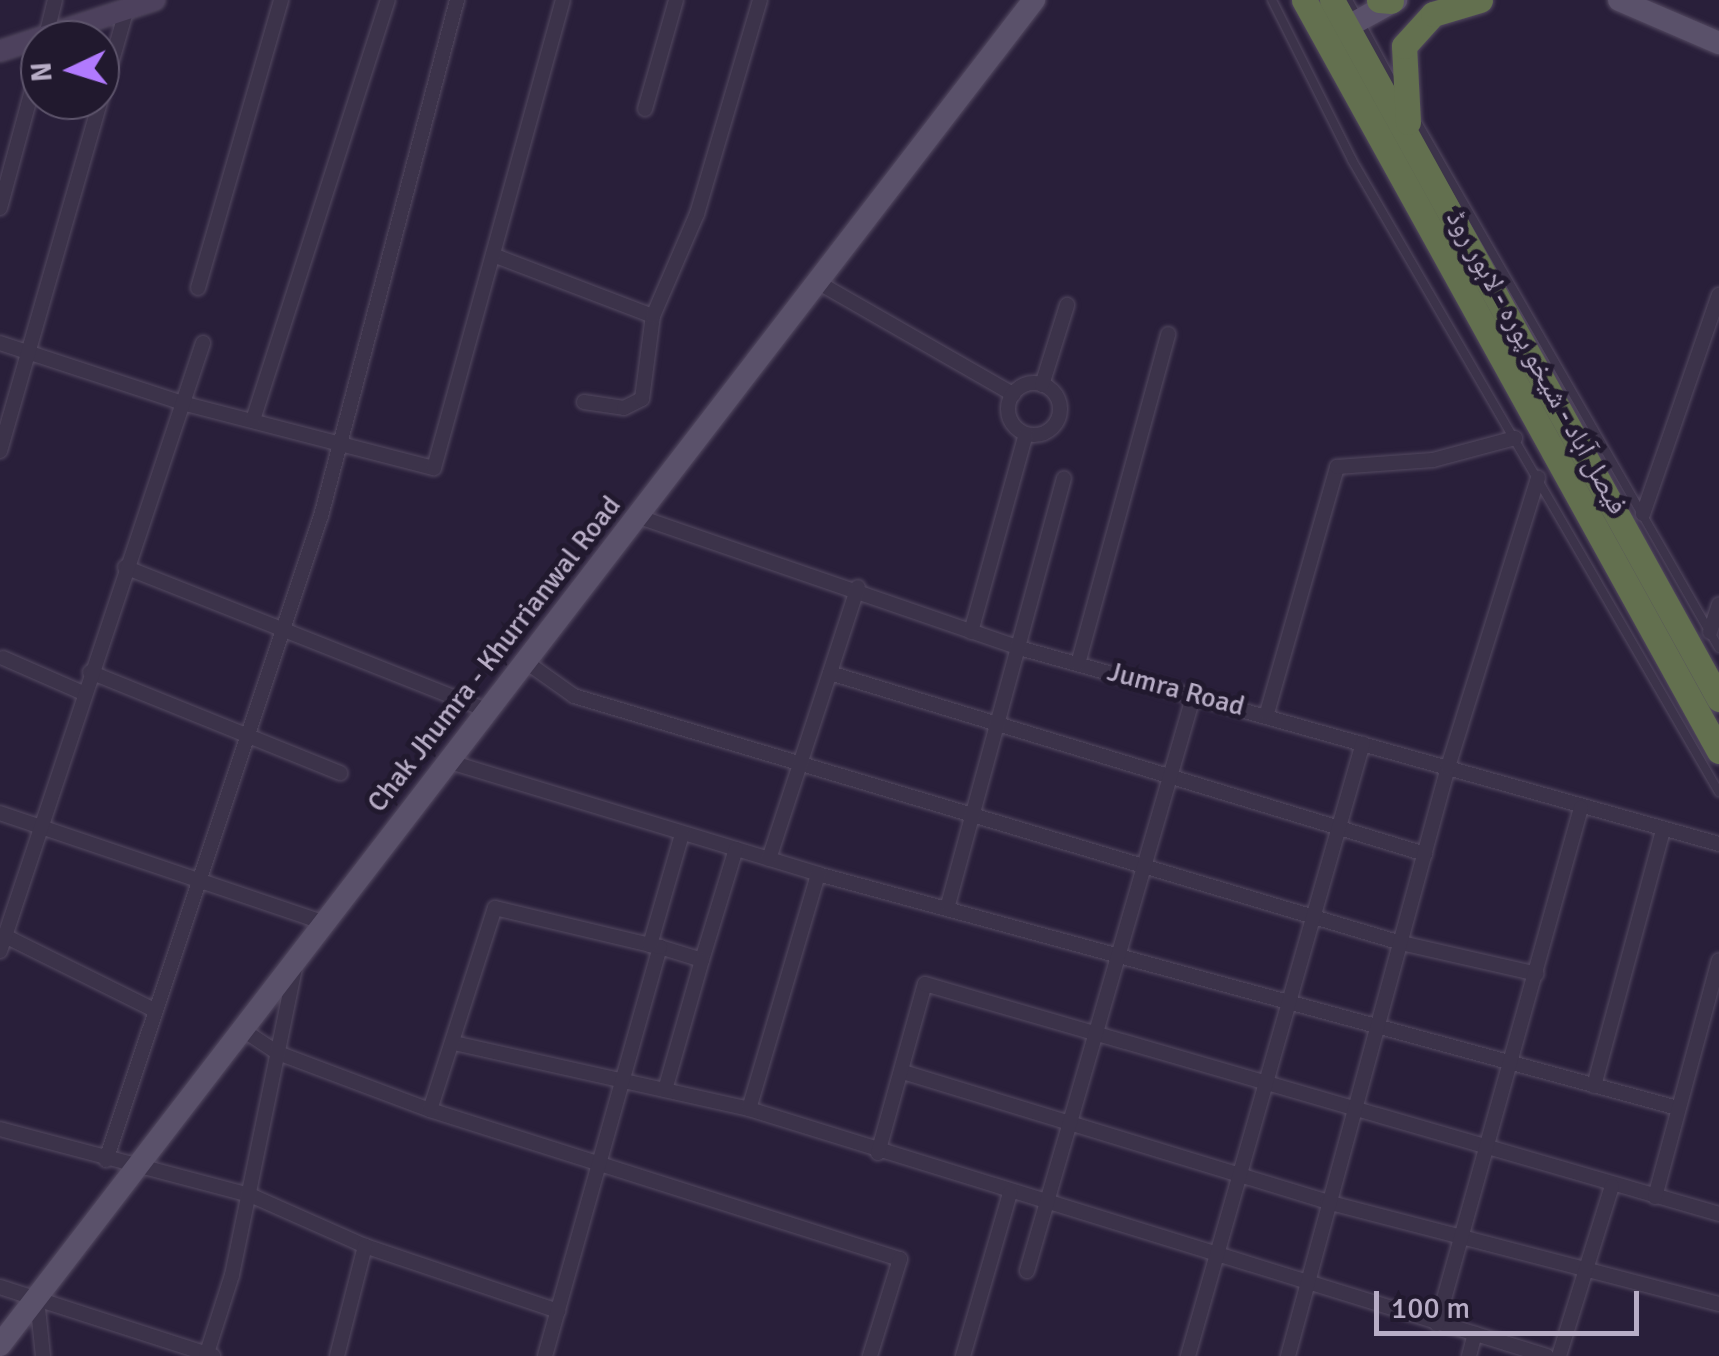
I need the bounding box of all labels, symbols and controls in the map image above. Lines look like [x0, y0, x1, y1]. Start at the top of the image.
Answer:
north arrow [20, 20, 120, 120]
text: N [24, 61, 60, 83]
street label: فیصل آباد - شیخو پورہ - لاہور روڈ [1439, 204, 1635, 520]
street label: Chak Jhumra - Khurrianwal Road [360, 489, 628, 819]
street label: Jumra Road [1104, 655, 1248, 723]
scale bar [1379, 1271, 1644, 1333]
text: 100 m [1391, 1290, 1470, 1327]

